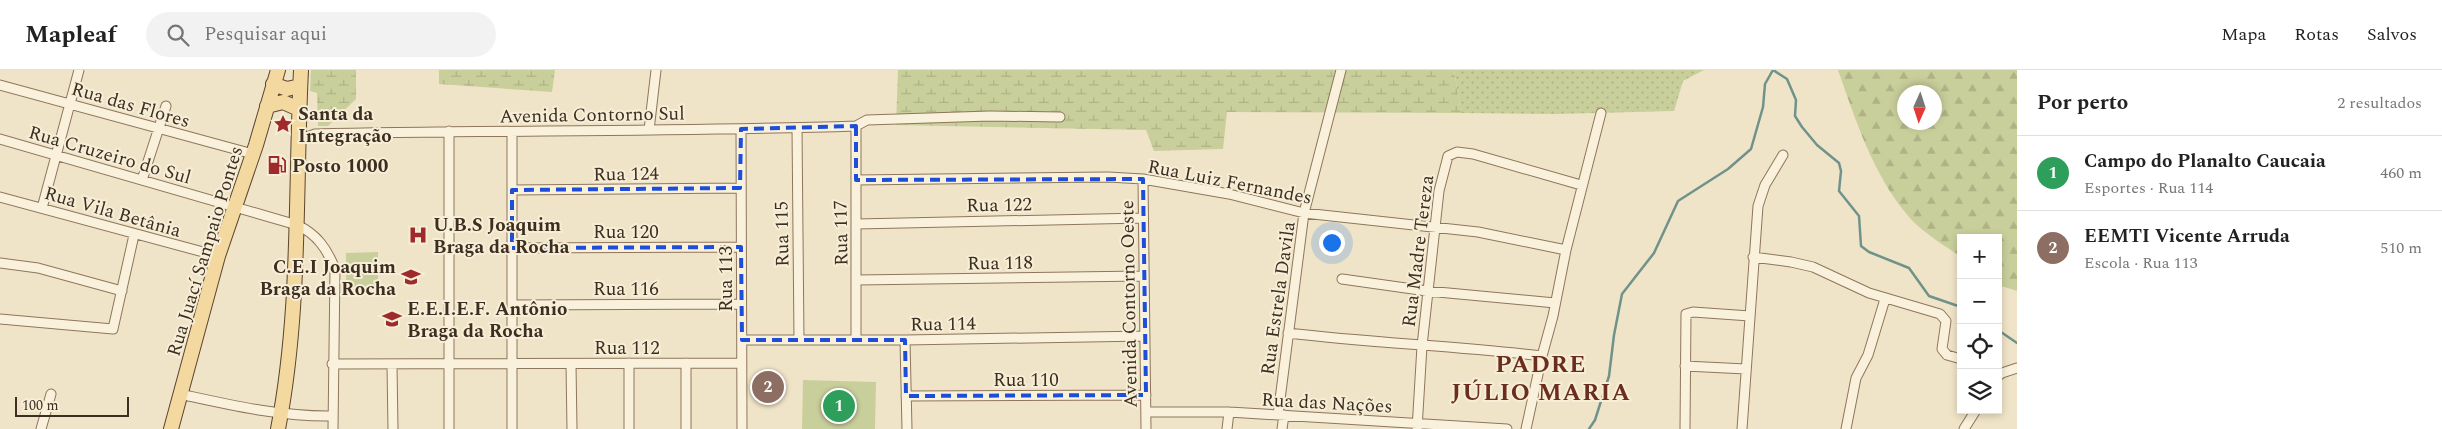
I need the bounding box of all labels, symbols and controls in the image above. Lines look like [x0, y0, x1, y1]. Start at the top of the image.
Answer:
search box [146, 12, 496, 57]
text: Mapleaf [25, 17, 116, 53]
text: Pesquisar aqui [204, 20, 327, 49]
icon: search [164, 21, 192, 49]
text: Mapa [2221, 21, 2266, 48]
text: Rotas [2294, 21, 2339, 48]
text: Salvos [2367, 21, 2417, 48]
street label: Rua das Flores [68, 75, 193, 136]
north arrow [1897, 85, 1942, 130]
text: Por perto [2037, 87, 2128, 119]
text: 2 resultados [2337, 91, 2422, 115]
street label: Avenida Contorno Sul [499, 99, 685, 132]
place label: Santa da Integração [298, 100, 392, 151]
place icon: Santa da Integração [272, 113, 294, 135]
street label: Rua Cruzeiro do Sul [25, 118, 194, 193]
street label: Rua Juací Sampaio Pontes [160, 143, 251, 360]
text: Campo do Planalto Caucaia [2084, 147, 2326, 176]
place label: Posto 1000 [292, 152, 389, 181]
street label: Rua Luiz Fernandes [1145, 152, 1314, 213]
fuel station icon: Posto 1000 [266, 154, 288, 176]
street label: Rua 124 [593, 159, 660, 190]
text: 1 [2049, 161, 2057, 185]
text: 460 m [2380, 161, 2422, 185]
street label: Rua Madre Tereza [1395, 173, 1442, 329]
text: Esportes · Rua 114 [2084, 176, 2213, 200]
street label: Rua Vila Betânia [41, 179, 185, 246]
street label: Rua 122 [966, 190, 1032, 221]
street label: Rua 117 [826, 200, 857, 266]
street label: Avenida Contorno Oeste [1113, 200, 1146, 408]
street label: Rua 115 [767, 201, 798, 267]
place label: U.B.S Joaquim Braga da Rocha [433, 211, 570, 262]
street label: Rua 120 [593, 218, 659, 247]
street label: Rua Estrela Davila [1253, 219, 1304, 377]
text: EEMTI Vicente Arruda [2084, 222, 2290, 251]
hospital icon: U.B.S Joaquim Braga da Rocha [407, 224, 429, 246]
your location [1319, 230, 1345, 256]
map controls [1957, 234, 2002, 414]
button: + [1957, 234, 2002, 279]
text: 2 [2049, 236, 2057, 260]
text: 510 m [2380, 236, 2422, 260]
street label: Rua 113 [712, 246, 741, 312]
street label: Rua 118 [967, 248, 1033, 279]
text: Escola · Rua 113 [2084, 251, 2198, 275]
place label: C.E.I Joaquim Braga da Rocha [259, 253, 396, 304]
school or university icon: C.E.I Joaquim Braga da Rocha [400, 266, 422, 288]
street label: Rua 116 [593, 275, 659, 304]
button: − [1957, 279, 2002, 324]
place label: E.E.I.E.F. Antônio Braga da Rocha [407, 295, 567, 346]
school or university icon: E.E.I.E.F. Antônio Braga da Rocha [381, 308, 403, 330]
street label: Rua 114 [910, 309, 977, 340]
button: locate [1957, 324, 2002, 369]
street label: Rua 112 [594, 334, 660, 363]
district label: PADRE JÚLIO MARIA [1451, 347, 1631, 411]
street label: Rua 110 [993, 366, 1059, 395]
pin: 2 [752, 368, 784, 406]
button: layers [1957, 369, 2002, 414]
street label: Rua das Nações [1261, 386, 1393, 421]
pin: 1 [823, 387, 855, 425]
scale bar [15, 394, 129, 417]
text: 100 m [22, 395, 59, 416]

